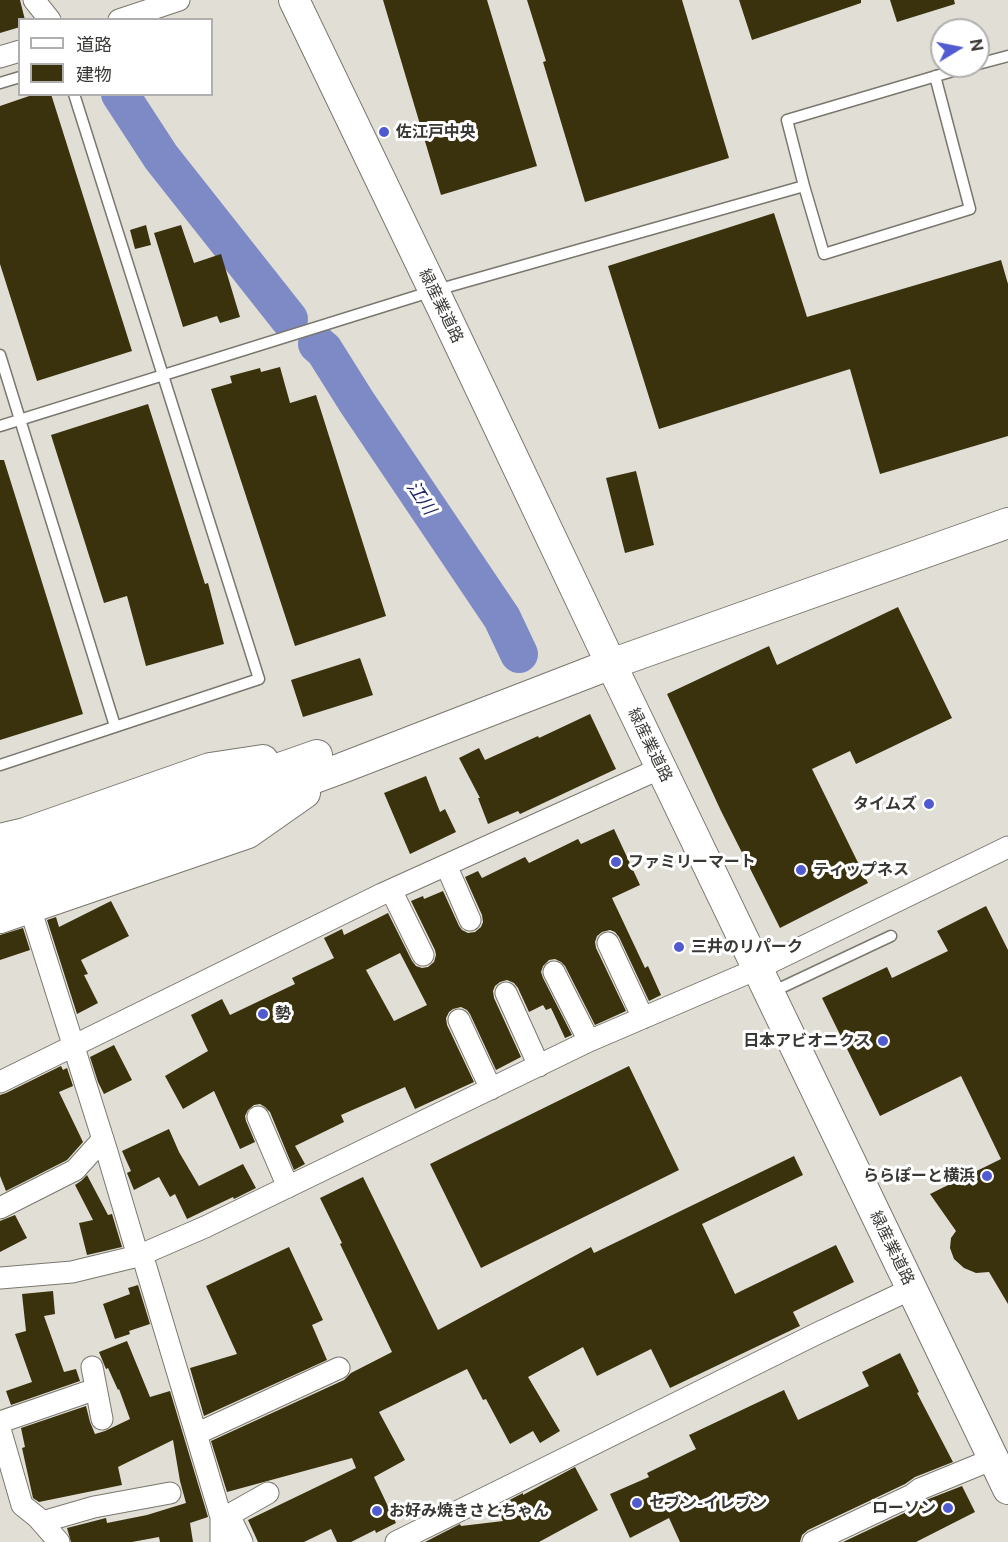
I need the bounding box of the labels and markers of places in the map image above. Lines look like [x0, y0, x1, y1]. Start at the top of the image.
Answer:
place label: 佐江戸中央 [396, 122, 476, 142]
marker: 佐江戸中央 [377, 125, 391, 139]
place label: タイムズ [853, 794, 917, 814]
marker: タイムズ [922, 797, 936, 811]
place label: ファミリーマート [628, 852, 756, 872]
marker: ファミリーマート [609, 855, 623, 869]
place label: ティップネス [813, 860, 909, 880]
marker: ティップネス [794, 863, 808, 877]
place label: 三井のリパーク [691, 937, 803, 957]
marker: 三井のリパーク [672, 940, 686, 954]
place label: 勢 [275, 1004, 291, 1024]
marker: 勢 [256, 1007, 270, 1021]
place label: 日本アビオニクス [743, 1031, 871, 1051]
marker: 日本アビオニクス [876, 1034, 890, 1048]
place label: ららぽーと横浜 [863, 1166, 975, 1186]
marker: ららぽーと横浜 [980, 1169, 994, 1183]
place label: セブン-イレブン [649, 1493, 767, 1513]
marker: セブン-イレブン [630, 1496, 644, 1510]
place label: ローソン [872, 1498, 936, 1518]
place label: お好み焼きさとちゃん [389, 1501, 549, 1521]
marker: ローソン [941, 1501, 955, 1515]
marker: お好み焼きさとちゃん [370, 1504, 384, 1518]

